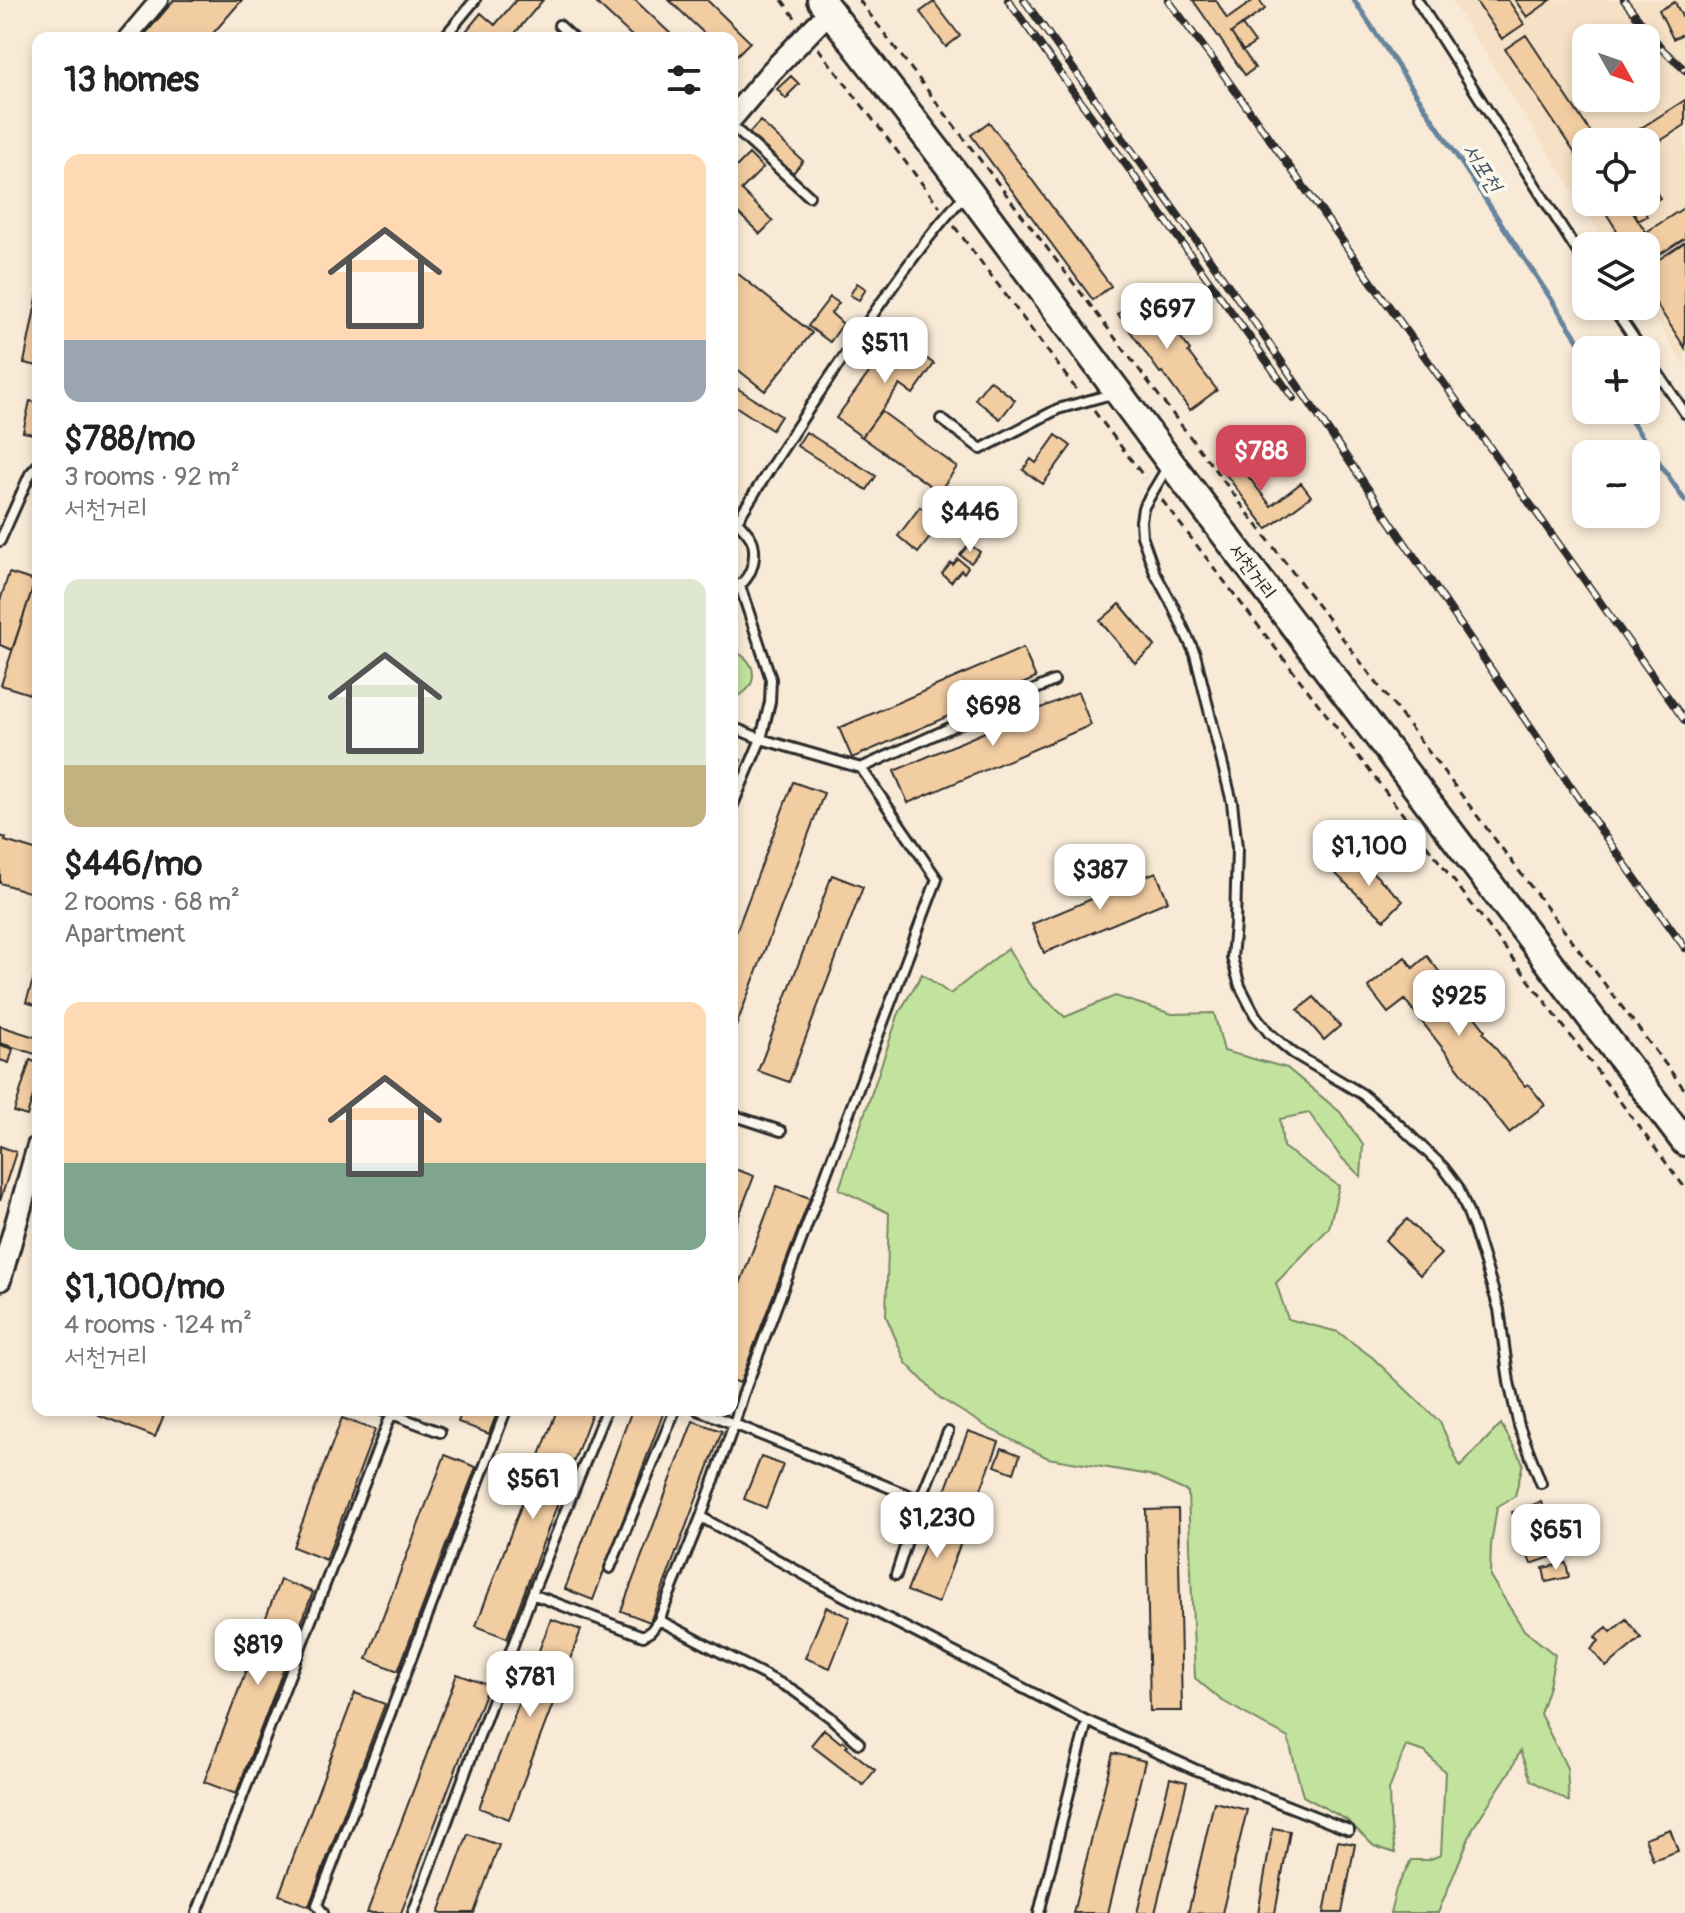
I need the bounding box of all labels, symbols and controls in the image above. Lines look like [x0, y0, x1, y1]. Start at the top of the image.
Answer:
north arrow [1572, 24, 1660, 112]
map controls [1572, 24, 1660, 528]
icon: filters [662, 58, 706, 102]
text: 13 homes [64, 59, 199, 102]
button: locate [1572, 128, 1660, 216]
water label: 서포천 [1456, 138, 1510, 199]
icon: home [313, 206, 457, 350]
button: layers [1572, 232, 1660, 320]
pin: $697 [1120, 283, 1214, 351]
text: $697 [1139, 293, 1195, 325]
pin: $511 [838, 317, 932, 385]
text: $511 [861, 327, 909, 359]
button: + [1572, 336, 1660, 424]
text: $788/mo [64, 418, 195, 461]
pin: $788 [1214, 425, 1308, 493]
text: $788 [1234, 435, 1288, 467]
button: − [1572, 440, 1660, 528]
text: 3 rooms · 92 m² [64, 461, 240, 493]
pin: $446 [923, 486, 1017, 554]
text: 서천거리 [64, 493, 148, 525]
text: $446 [940, 496, 1000, 528]
street label: 서천거리 [1223, 538, 1282, 605]
icon: home [313, 631, 457, 775]
pin: $698 [946, 680, 1040, 748]
text: $698 [965, 690, 1021, 722]
pin: $1,100 [1304, 820, 1434, 888]
text: $1,100 [1331, 830, 1407, 862]
text: $446/mo [64, 843, 202, 886]
pin: $387 [1053, 844, 1147, 912]
text: $387 [1072, 854, 1128, 886]
text: 2 rooms · 68 m² [64, 886, 240, 918]
text: Apartment [64, 918, 185, 950]
pin: $925 [1412, 970, 1506, 1038]
text: $925 [1431, 980, 1487, 1012]
icon: home [313, 1054, 457, 1198]
text: $1,100/mo [64, 1266, 225, 1309]
text: 4 rooms · 124 m² [64, 1309, 252, 1341]
text: 서천거리 [64, 1341, 148, 1373]
pin: $561 [486, 1453, 580, 1521]
text: $561 [506, 1463, 560, 1495]
pin: $1,230 [872, 1492, 1002, 1560]
text: $1,230 [899, 1502, 975, 1534]
pin: $651 [1509, 1504, 1603, 1572]
text: $651 [1529, 1514, 1583, 1546]
pin: $819 [211, 1619, 305, 1687]
text: $819 [233, 1629, 283, 1661]
pin: $781 [483, 1651, 577, 1719]
text: $781 [504, 1661, 556, 1693]

